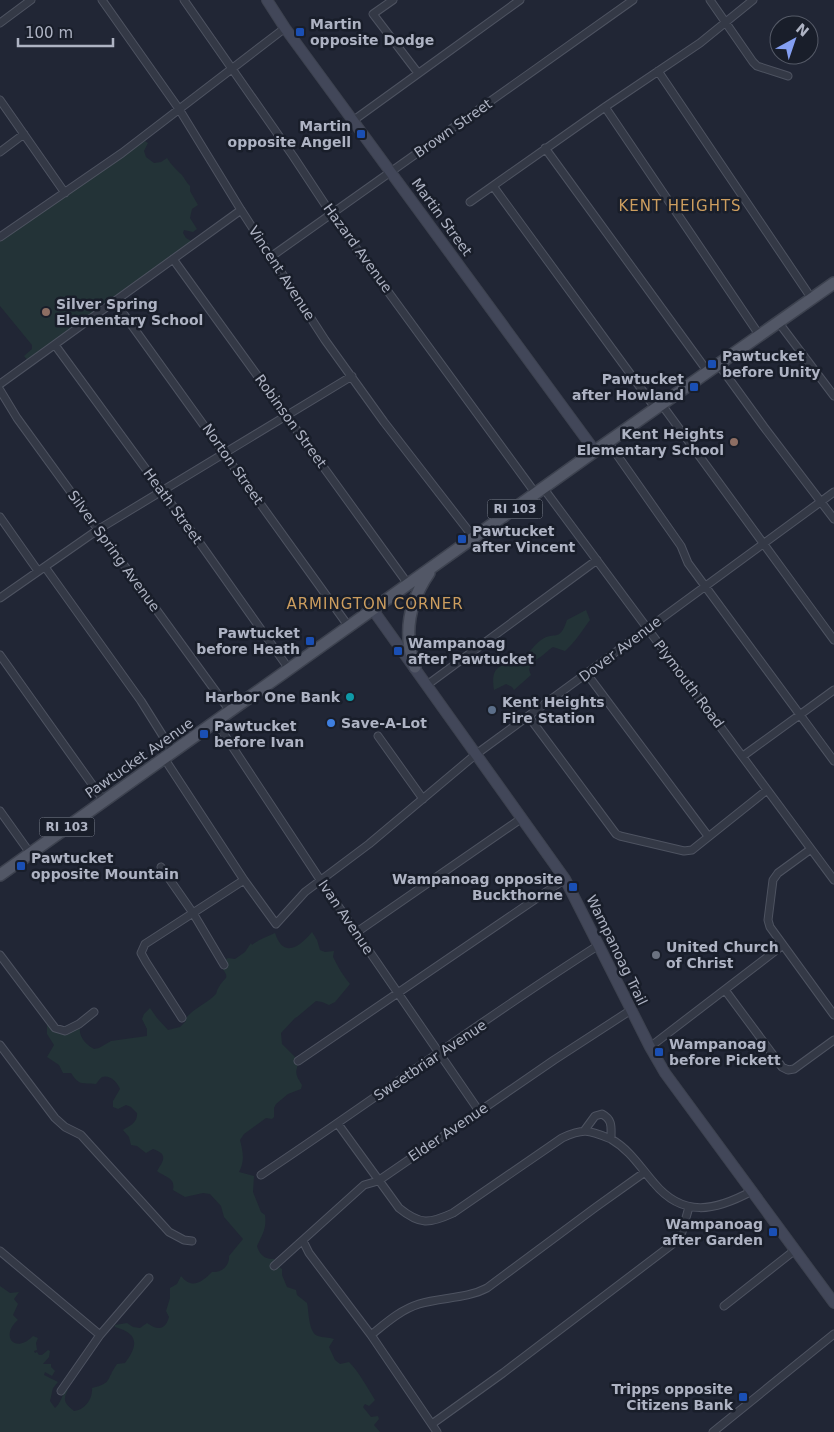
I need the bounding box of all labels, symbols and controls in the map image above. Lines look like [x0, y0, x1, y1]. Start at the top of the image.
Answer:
scale bar [18, 15, 112, 47]
north arrow [769, 15, 819, 65]
place label: Martin opposite Dodge [310, 16, 434, 48]
text: N [793, 20, 812, 40]
text: 100 m [25, 24, 73, 42]
marker: Martin opposite Dodge [294, 26, 306, 38]
street label: Brown Street [411, 95, 495, 161]
place label: Martin opposite Angell [228, 118, 351, 150]
marker: Martin opposite Angell [355, 128, 367, 140]
street label: Martin Street [409, 175, 476, 259]
district label: KENT HEIGHTS [618, 197, 742, 215]
street label: Hazard Avenue [320, 200, 396, 296]
street label: Vincent Avenue [246, 223, 318, 323]
place label: Silver Spring Elementary School [56, 296, 203, 328]
marker: Silver Spring Elementary School [40, 306, 52, 318]
place label: Pawtucket before Unity [722, 348, 820, 380]
marker: Pawtucket before Unity [706, 358, 718, 370]
street label: Robinson Street [252, 371, 330, 471]
place label: Pawtucket after Howland [572, 371, 684, 403]
marker: Pawtucket after Howland [688, 381, 700, 393]
street label: Norton Street [199, 421, 267, 508]
place label: Kent Heights Elementary School [577, 426, 724, 458]
marker: Kent Heights Elementary School [728, 436, 740, 448]
street label: Heath Street [140, 465, 206, 547]
street label: Silver Spring Avenue [65, 487, 163, 615]
road number: RI 103 [488, 499, 542, 518]
place label: Pawtucket after Vincent [472, 523, 576, 555]
marker: Pawtucket after Vincent [456, 533, 468, 545]
district label: ARMINGTON CORNER [286, 595, 464, 613]
street label: Dover Avenue [576, 613, 664, 685]
place label: Pawtucket before Heath [196, 625, 300, 657]
marker: Pawtucket before Heath [304, 635, 316, 647]
place label: Wampanoag after Pawtucket [408, 635, 534, 667]
street label: Plymouth Road [651, 637, 727, 731]
marker: Wampanoag after Pawtucket [392, 645, 404, 657]
place label: Harbor One Bank [205, 689, 341, 705]
marker: Harbor One Bank [344, 691, 356, 703]
place label: Kent Heights Fire Station [502, 694, 605, 726]
marker: Kent Heights Fire Station [486, 704, 498, 716]
street label: Pawtucket Avenue [82, 715, 196, 801]
place label: Save-A-Lot [341, 715, 427, 731]
marker: Save-A-Lot [325, 717, 337, 729]
place label: Pawtucket before Ivan [214, 718, 304, 750]
marker: Pawtucket before Ivan [198, 728, 210, 740]
road number: RI 103 [40, 818, 94, 836]
place label: Pawtucket opposite Mountain [31, 850, 179, 882]
marker: Pawtucket opposite Mountain [15, 860, 27, 872]
place label: Wampanoag opposite Buckthorne [392, 871, 563, 903]
street label: Ivan Avenue [315, 877, 377, 957]
marker: Wampanoag opposite Buckthorne [567, 881, 579, 893]
street label: Wampanoag Trail [583, 892, 651, 1008]
place label: United Church of Christ [666, 939, 779, 971]
marker: United Church of Christ [650, 949, 662, 961]
street label: Sweetbriar Avenue [371, 1016, 489, 1104]
place label: Wampanoag before Pickett [669, 1036, 781, 1068]
marker: Wampanoag before Pickett [653, 1046, 665, 1058]
street label: Elder Avenue [405, 1100, 491, 1164]
place label: Wampanoag after Garden [662, 1216, 763, 1248]
marker: Wampanoag after Garden [767, 1226, 779, 1238]
place label: Tripps opposite Citizens Bank [611, 1381, 734, 1413]
marker: Tripps opposite Citizens Bank [737, 1391, 749, 1403]

